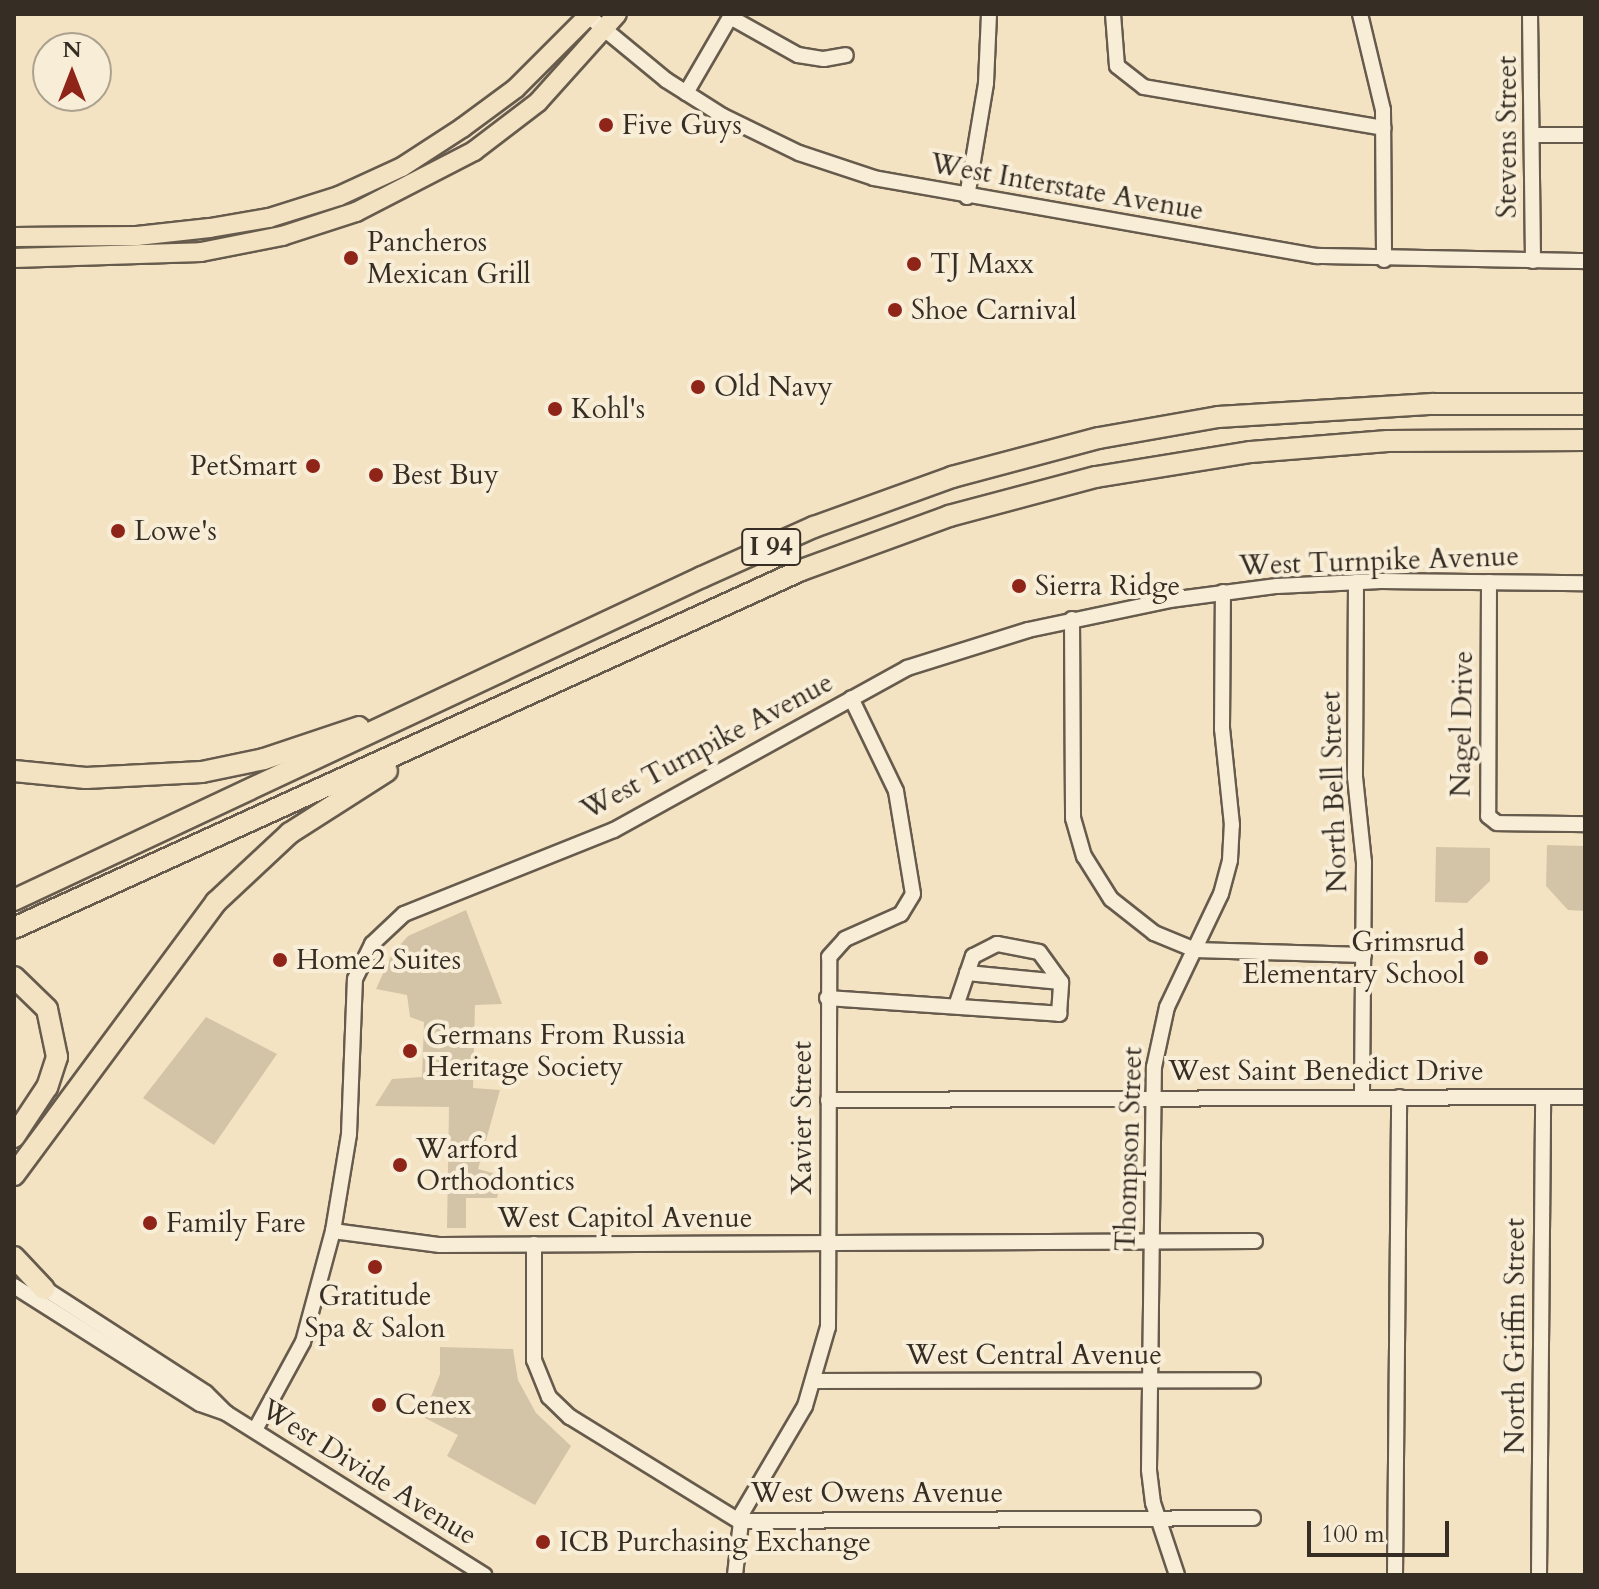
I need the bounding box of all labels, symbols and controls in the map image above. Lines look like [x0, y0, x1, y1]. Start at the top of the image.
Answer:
north arrow [32, 32, 112, 112]
text: N [62, 35, 82, 65]
street label: Stevens Street [1490, 56, 1524, 218]
place label: Five Guys [622, 108, 742, 142]
marker: Five Guys [597, 116, 615, 134]
street label: West Interstate Avenue [928, 146, 1206, 228]
place label: Pancheros Mexican Grill [367, 225, 531, 291]
place label: TJ Maxx [930, 247, 1034, 281]
marker: Pancheros Mexican Grill [342, 249, 360, 267]
marker: TJ Maxx [905, 255, 923, 273]
place label: Shoe Carnival [911, 293, 1077, 327]
marker: Shoe Carnival [886, 301, 904, 319]
place label: Old Navy [714, 370, 833, 404]
marker: Old Navy [689, 378, 707, 396]
place label: Kohl's [571, 392, 645, 426]
marker: Kohl's [546, 400, 564, 418]
place label: PetSmart [190, 449, 297, 483]
marker: PetSmart [304, 457, 322, 475]
place label: Best Buy [392, 458, 499, 492]
marker: Best Buy [367, 466, 385, 484]
place label: Lowe's [134, 514, 217, 548]
marker: Lowe's [109, 522, 127, 540]
road number: I 94 [741, 525, 801, 569]
street label: West Turnpike Avenue [1238, 539, 1520, 583]
place label: Sierra Ridge [1035, 569, 1180, 603]
marker: Sierra Ridge [1010, 577, 1028, 595]
street label: Nagel Drive [1444, 650, 1480, 798]
street label: West Turnpike Avenue [575, 665, 839, 827]
street label: North Bell Street [1314, 691, 1354, 893]
place label: Grimsrud Elementary School [1243, 925, 1465, 991]
place label: Home2 Suites [296, 943, 461, 977]
marker: Grimsrud Elementary School [1472, 949, 1490, 967]
marker: Home2 Suites [271, 951, 289, 969]
place label: Germans From Russia Heritage Society [426, 1018, 686, 1084]
street label: Xavier Street [785, 1041, 819, 1195]
marker: Germans From Russia Heritage Society [401, 1042, 419, 1060]
street label: Thompson Street [1109, 1046, 1149, 1252]
street label: West Saint Benedict Drive [1168, 1054, 1484, 1088]
place label: Warford Orthodontics [416, 1132, 575, 1198]
marker: Warford Orthodontics [391, 1156, 409, 1174]
street label: West Capitol Avenue [497, 1201, 753, 1235]
place label: Family Fare [166, 1206, 306, 1240]
marker: Family Fare [141, 1214, 159, 1232]
street label: North Griffin Street [1498, 1218, 1532, 1454]
marker: Gratitude Spa & Salon [366, 1258, 384, 1276]
place label: Gratitude Spa & Salon [304, 1279, 446, 1345]
street label: West Central Avenue [906, 1338, 1162, 1372]
place label: Cenex [395, 1388, 472, 1422]
street label: West Divide Avenue [255, 1392, 483, 1552]
marker: Cenex [370, 1396, 388, 1414]
street label: West Owens Avenue [751, 1476, 1003, 1510]
scale bar [1311, 1505, 1453, 1555]
text: 100 m [1321, 1518, 1385, 1551]
place label: ICB Purchasing Exchange [559, 1525, 871, 1559]
marker: ICB Purchasing Exchange [534, 1533, 552, 1551]

